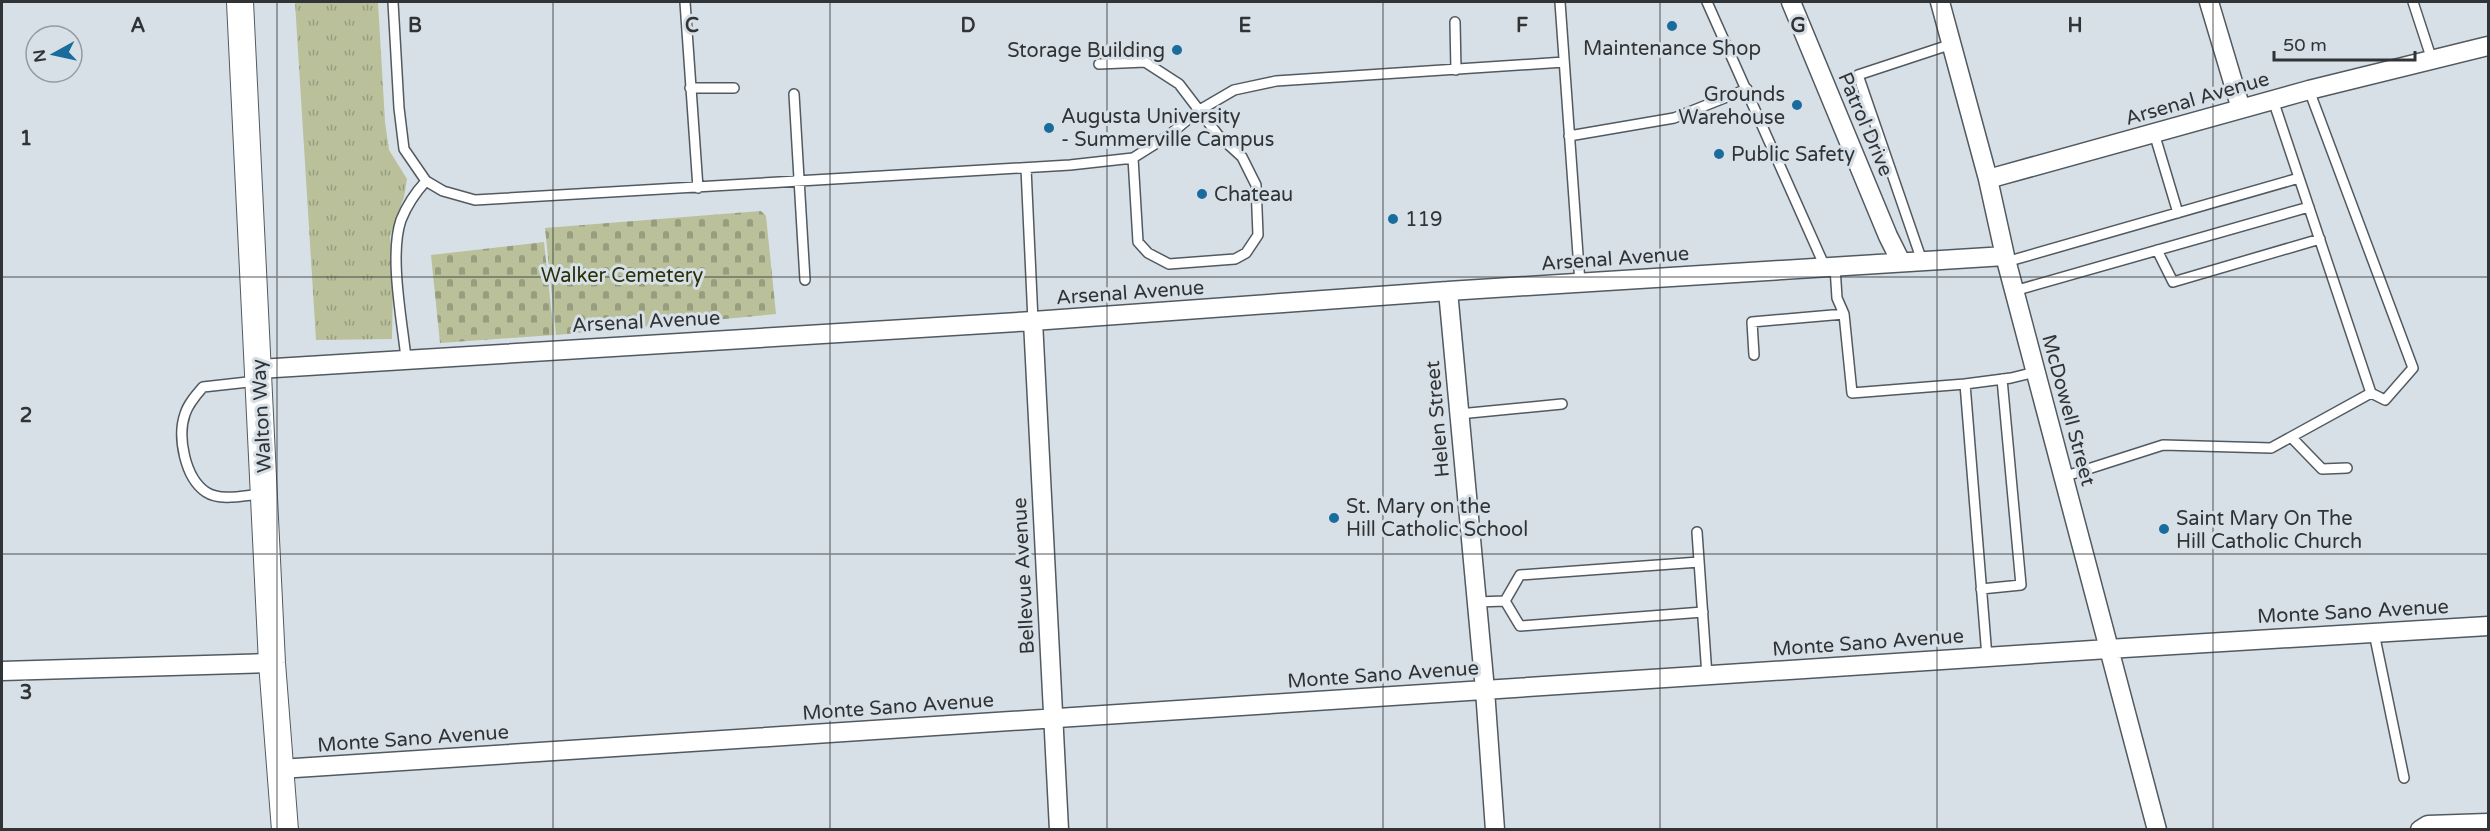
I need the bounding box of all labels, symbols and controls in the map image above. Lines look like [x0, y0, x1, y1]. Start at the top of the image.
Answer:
text: A [131, 14, 146, 38]
text: B [408, 14, 422, 38]
text: C [685, 14, 699, 38]
text: D [960, 14, 976, 38]
text: E [1239, 14, 1252, 38]
text: F [1516, 14, 1528, 38]
text: G [1790, 14, 1806, 38]
text: H [2067, 14, 2083, 38]
marker: Maintenance Shop [1665, 19, 1679, 33]
north arrow [24, 24, 84, 84]
scale bar [2274, 24, 2415, 62]
text: 50 m [2283, 34, 2327, 56]
place label: Maintenance Shop [1583, 37, 1761, 61]
place label: Storage Building [1007, 39, 1165, 63]
marker: Storage Building [1170, 43, 1184, 57]
text: N [29, 48, 51, 64]
street label: Arsenal Avenue [2123, 67, 2272, 131]
street label: Patrol Drive [1832, 69, 1898, 180]
place label: Grounds Warehouse [1678, 83, 1785, 130]
marker: Grounds Warehouse [1790, 98, 1804, 112]
place label: Augusta University - Summerville Campus [1061, 105, 1274, 152]
marker: Augusta University - Summerville Campus [1042, 121, 1056, 135]
text: 1 [20, 127, 32, 151]
place label: Public Safety [1731, 143, 1855, 167]
marker: Public Safety [1712, 147, 1726, 161]
place label: Chateau [1214, 183, 1293, 207]
marker: Chateau [1195, 187, 1209, 201]
place label: 119 [1405, 208, 1443, 232]
marker: 119 [1386, 212, 1400, 226]
street label: Arsenal Avenue [1540, 242, 1690, 276]
park label: Walker Cemetery [541, 264, 703, 288]
street label: Arsenal Avenue [1055, 276, 1205, 310]
street label: Arsenal Avenue [571, 306, 721, 338]
street label: McDowell Street [2036, 332, 2100, 489]
street label: Walton Way [247, 358, 277, 473]
street label: Helen Street [1421, 359, 1455, 478]
text: 2 [20, 404, 32, 428]
place label: St. Mary on the Hill Catholic School [1346, 495, 1528, 542]
street label: Bellevue Avenue [1008, 497, 1040, 655]
place label: Saint Mary On The Hill Catholic Church [2176, 507, 2362, 554]
marker: St. Mary on the Hill Catholic School [1327, 511, 1341, 525]
marker: Saint Mary On The Hill Catholic Church [2157, 522, 2171, 536]
street label: Monte Sano Avenue [2257, 595, 2449, 629]
street label: Monte Sano Avenue [1772, 624, 1965, 662]
street label: Monte Sano Avenue [1287, 656, 1480, 694]
text: 3 [20, 681, 32, 705]
street label: Monte Sano Avenue [802, 688, 995, 726]
street label: Monte Sano Avenue [317, 720, 510, 758]

